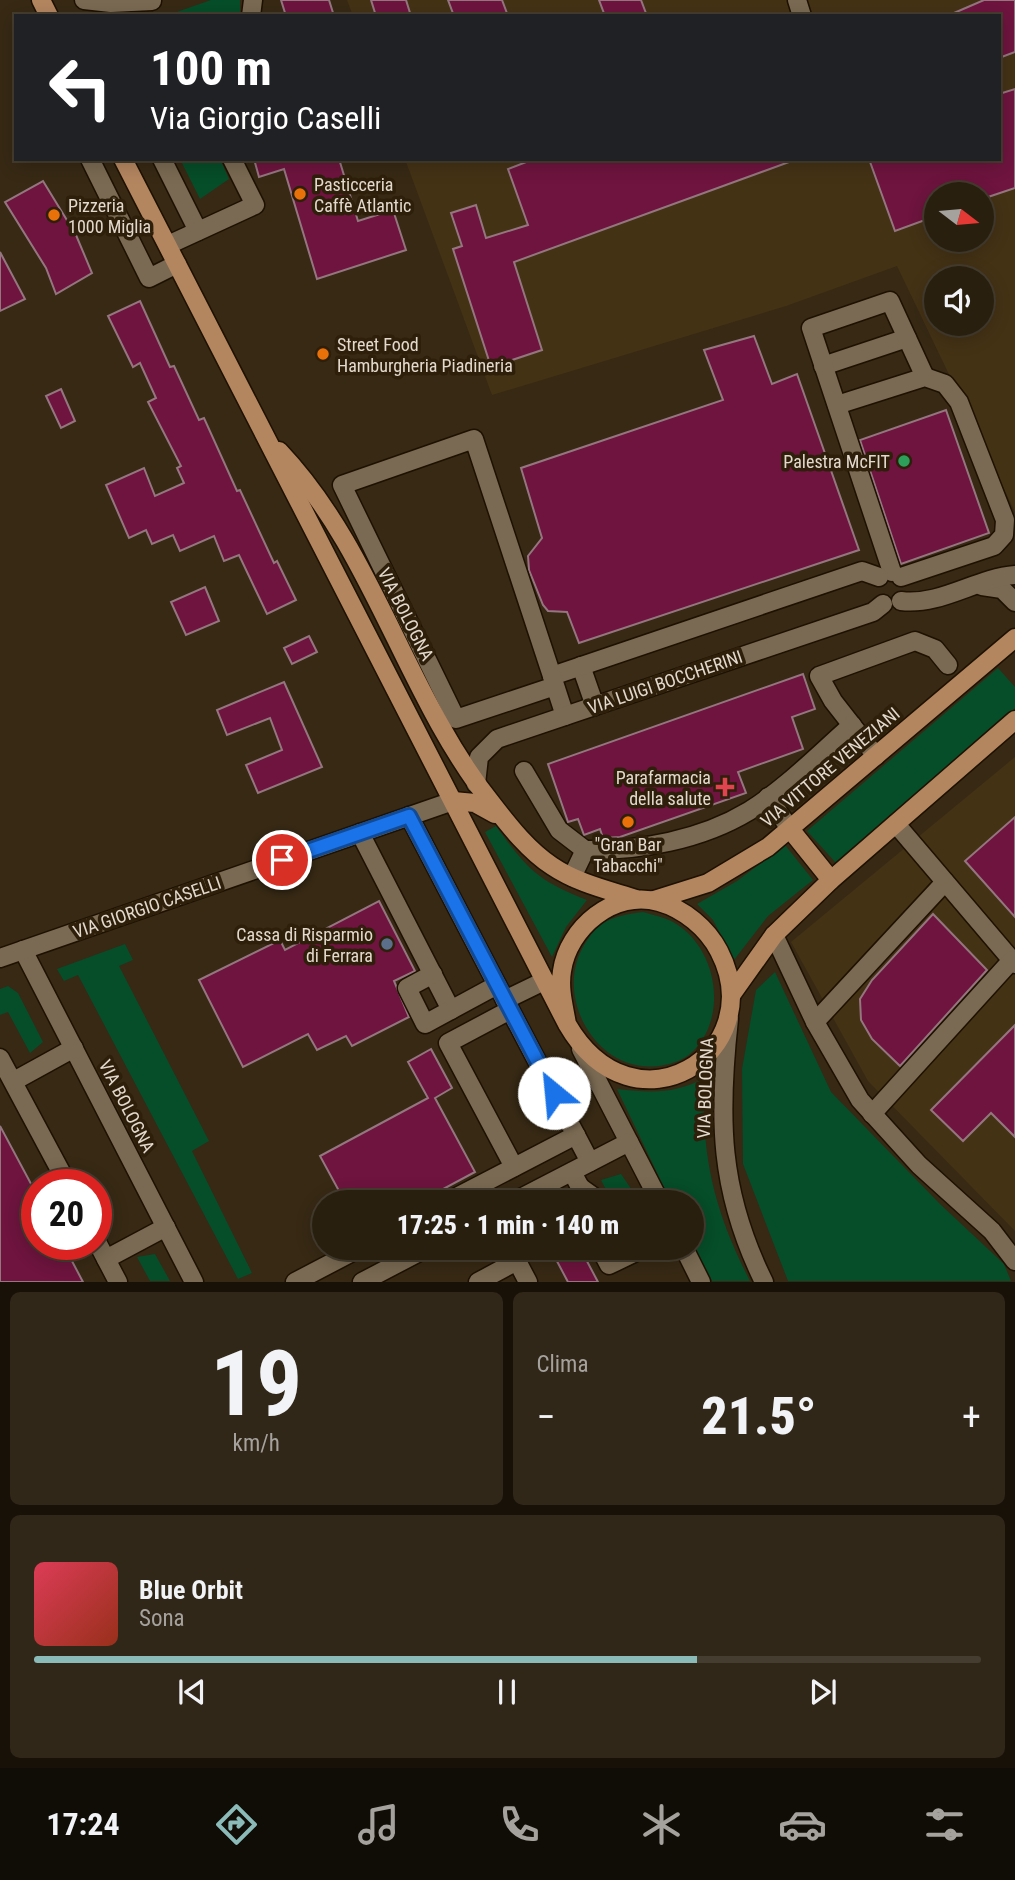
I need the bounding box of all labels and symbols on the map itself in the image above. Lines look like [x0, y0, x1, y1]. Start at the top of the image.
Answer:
place label: Pasticceria Caffè Atlantic [314, 174, 411, 216]
north arrow [924, 182, 994, 252]
marker: Pasticceria Caffè Atlantic [292, 186, 308, 202]
place label: Pizzeria 1000 Miglia [68, 195, 151, 237]
marker: Pizzeria 1000 Miglia [46, 207, 62, 223]
place label: Street Food Hamburgheria Piadineria [337, 334, 513, 376]
marker: Street Food Hamburgheria Piadineria [315, 346, 331, 362]
place label: Palestra McFIT [783, 451, 890, 472]
marker: Palestra McFIT [896, 453, 912, 469]
street label: VIA BOLOGNA [374, 564, 439, 664]
street label: VIA LUIGI BOCCHERINI [585, 646, 745, 718]
street label: VIA VITTORE VENEZIANI [756, 703, 904, 831]
place label: Parafarmacia della salute [616, 767, 711, 809]
marker: Parafarmacia della salute [717, 779, 733, 795]
marker: "Gran Bar Tabacchi" [620, 814, 636, 830]
pin [252, 830, 312, 890]
place label: "Gran Bar Tabacchi" [593, 834, 663, 876]
street label: VIA GIORGIO CASELLI [70, 872, 224, 942]
place label: Cassa di Risparmio di Ferrara [236, 924, 373, 966]
marker: Cassa di Risparmio di Ferrara [379, 936, 395, 952]
street label: VIA BOLOGNA [693, 1037, 717, 1139]
street label: VIA BOLOGNA [95, 1056, 160, 1156]
position arrow [517, 1056, 591, 1130]
speed limit sign: 20 [21, 1169, 112, 1260]

